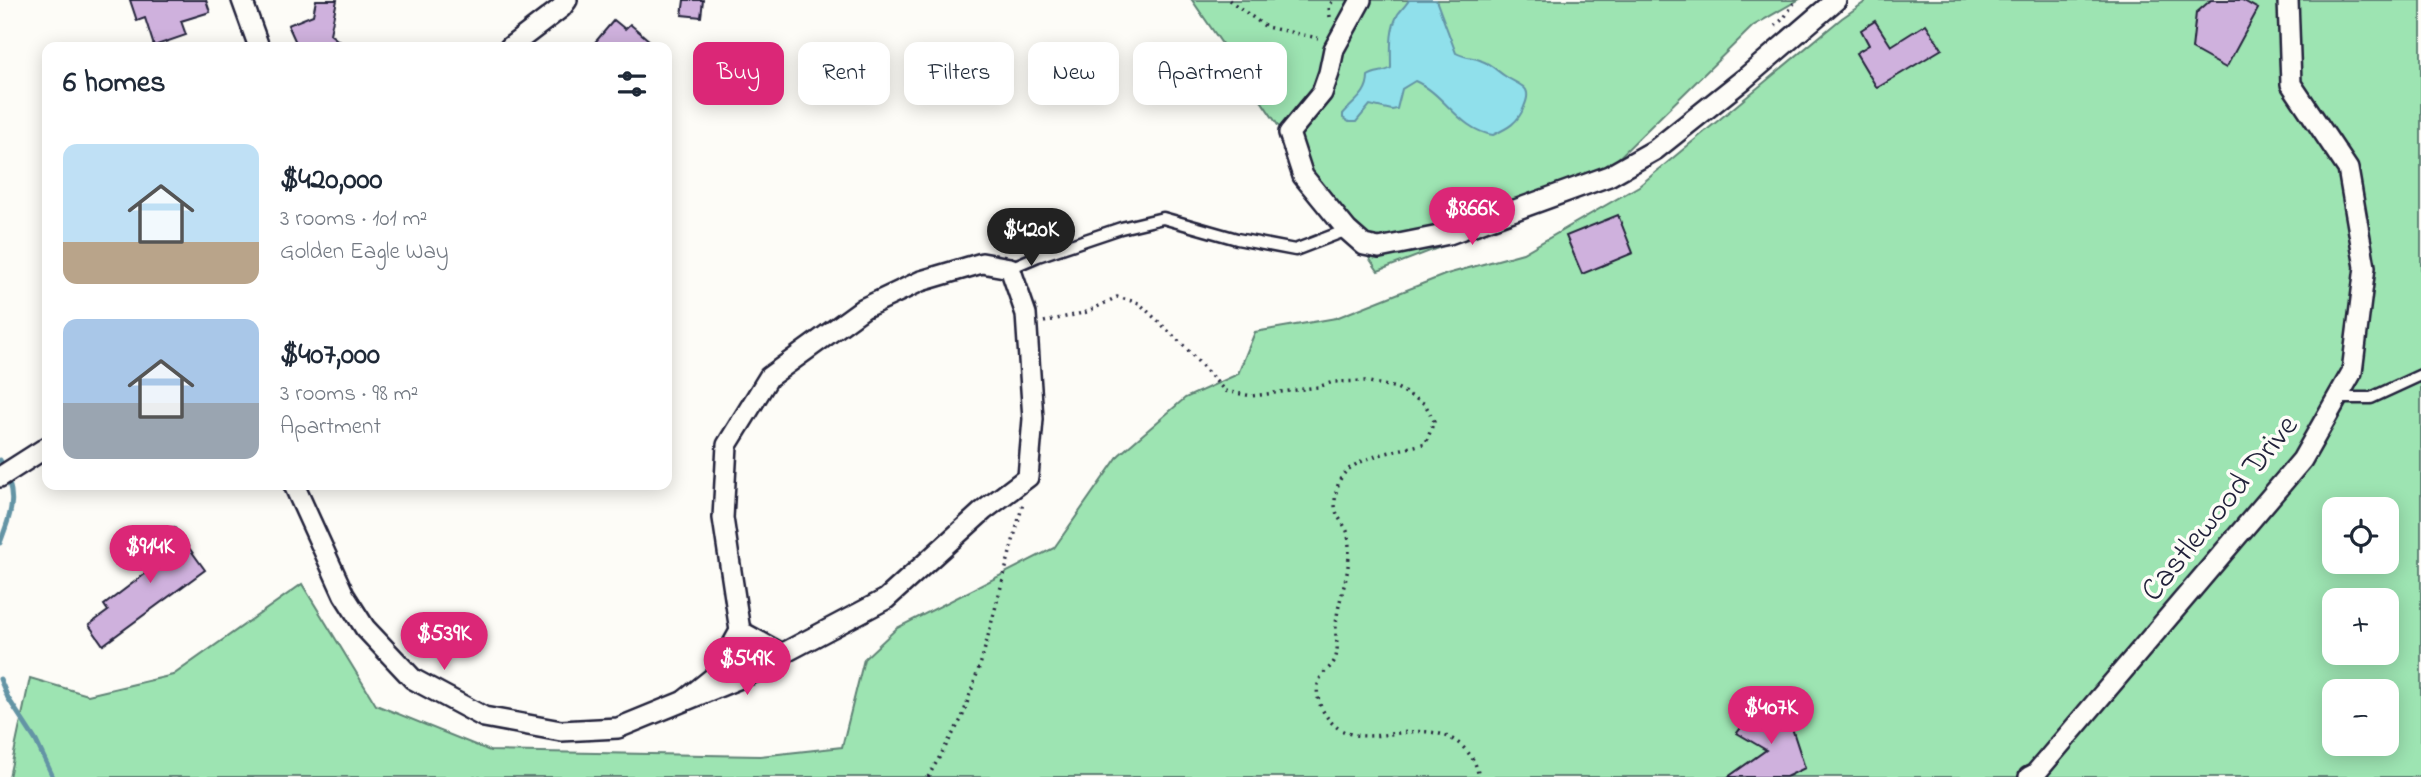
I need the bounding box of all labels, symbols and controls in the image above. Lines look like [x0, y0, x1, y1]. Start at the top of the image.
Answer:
chip: Buy [693, 42, 784, 105]
chip: Rent [798, 42, 890, 105]
chip: Filters [904, 42, 1014, 105]
chip: New [1028, 42, 1119, 105]
chip: Apartment [1133, 42, 1287, 105]
text: 6 homes [63, 62, 166, 106]
icon: filters [613, 65, 651, 103]
text: $420,000 [280, 159, 382, 203]
icon: home [119, 172, 203, 256]
pin: $866K [1423, 188, 1521, 247]
text: $866K [1445, 193, 1499, 226]
text: 3 rooms · 101 m² [280, 203, 427, 236]
pin: $420K [982, 208, 1080, 268]
text: $420K [1003, 214, 1059, 247]
text: Golden Eagle Way [280, 236, 449, 269]
text: $407,000 [280, 334, 380, 378]
icon: home [119, 347, 203, 431]
text: 3 rooms · 98 m² [280, 378, 418, 411]
street label: Castlewood Drive [2131, 405, 2311, 613]
text: Apartment [280, 411, 381, 444]
map controls [2322, 497, 2399, 756]
button: locate [2322, 497, 2399, 574]
pin: $914K [101, 526, 199, 585]
text: $914K [126, 531, 174, 564]
button: + [2322, 588, 2399, 665]
pin: $539K [395, 612, 493, 672]
text: $539K [417, 618, 471, 651]
pin: $549K [698, 638, 796, 697]
text: $549K [720, 643, 774, 676]
button: − [2322, 679, 2399, 756]
pin: $407K [1722, 686, 1820, 746]
text: $407K [1744, 692, 1798, 725]

